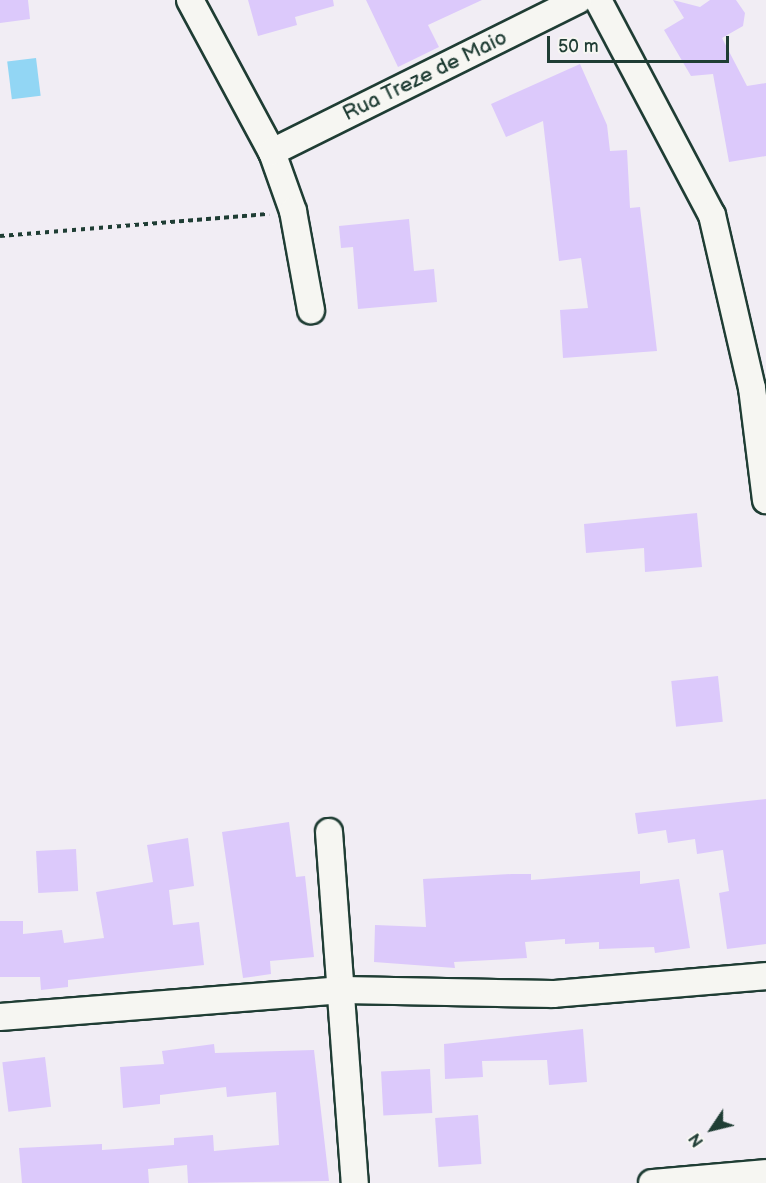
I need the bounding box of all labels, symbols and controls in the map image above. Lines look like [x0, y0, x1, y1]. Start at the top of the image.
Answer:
scale bar [550, 24, 732, 62]
street label: Rua Treze de Maio [338, 25, 512, 127]
text: 50 m [558, 36, 599, 57]
north arrow [682, 1099, 742, 1159]
text: N [686, 1129, 708, 1150]

